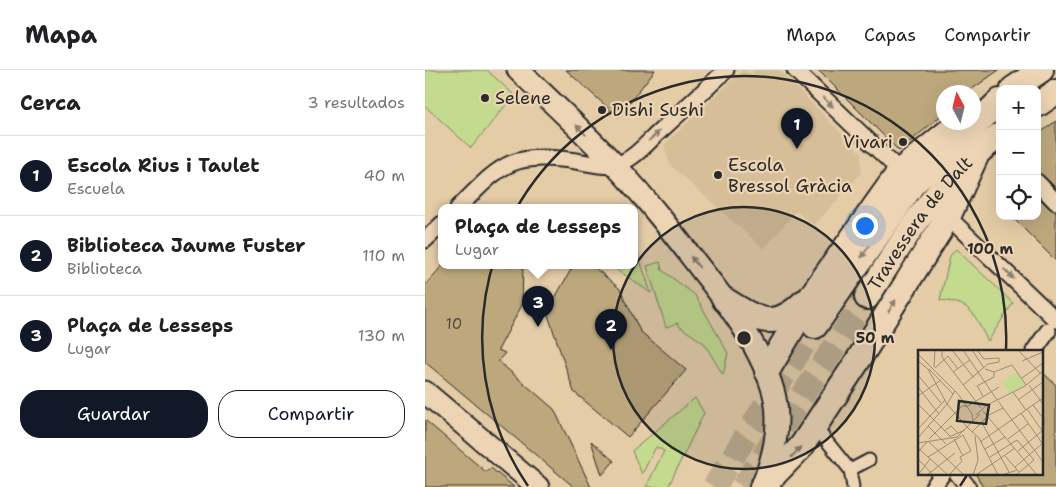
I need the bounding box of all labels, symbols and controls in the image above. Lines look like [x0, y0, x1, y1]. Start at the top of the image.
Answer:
text: Mapa [25, 19, 97, 51]
text: Mapa [786, 23, 836, 47]
text: Capas [864, 23, 916, 47]
text: Compartir [944, 23, 1031, 47]
north arrow [936, 85, 981, 130]
map controls [996, 85, 1041, 220]
button: + [996, 85, 1041, 130]
place label: Selene [495, 86, 551, 110]
text: Cerca [20, 89, 81, 117]
text: 3 resultados [307, 92, 405, 113]
marker: Selene [479, 92, 491, 104]
one-way arrow [822, 96, 834, 108]
place label: Dishi Sushi [612, 98, 704, 122]
marker: Dishi Sushi [596, 104, 608, 116]
pin: 1 [781, 108, 813, 149]
one-way arrow [575, 125, 587, 137]
one-way arrow [647, 130, 659, 142]
place label: Vivari [843, 130, 893, 154]
button: − [996, 130, 1041, 175]
marker: Vivari [897, 136, 909, 148]
street label: Travessera de Dalt [862, 151, 978, 295]
text: Escola Rius i Taulet [67, 153, 260, 178]
place label: Escola Bressol Gràcia [728, 153, 852, 198]
text: 1 [32, 165, 40, 186]
text: 40 m [363, 165, 405, 186]
marker: Escola Bressol Gràcia [712, 169, 724, 181]
button: locate [996, 175, 1041, 220]
text: Escuela [67, 178, 125, 199]
popup [438, 204, 638, 269]
your location [852, 213, 878, 239]
text: Plaça de Lesseps [455, 214, 621, 239]
text: Biblioteca Jaume Fuster [67, 233, 306, 258]
text: Lugar [455, 239, 499, 260]
text: 100 m [967, 239, 1013, 259]
text: 2 [30, 245, 42, 266]
text: 110 m [362, 245, 405, 266]
one-way arrow [860, 246, 870, 259]
one-way arrow [690, 256, 701, 269]
text: Biblioteca [67, 258, 142, 279]
one-way arrow [1002, 268, 1014, 280]
pin: 3 [522, 286, 554, 327]
one-way arrow [887, 299, 896, 312]
pin: 2 [595, 309, 627, 350]
text: Plaça de Lesseps [67, 313, 233, 338]
house number: 10 [446, 314, 462, 334]
text: 3 [30, 325, 42, 346]
text: 130 m [358, 325, 405, 346]
text: 50 m [856, 328, 895, 348]
centre of rings [735, 329, 753, 347]
text: Lugar [67, 338, 111, 359]
inset map [918, 350, 1043, 474]
button: Guardar [20, 390, 208, 438]
button: Compartir [218, 390, 405, 438]
one-way arrow [790, 446, 802, 458]

